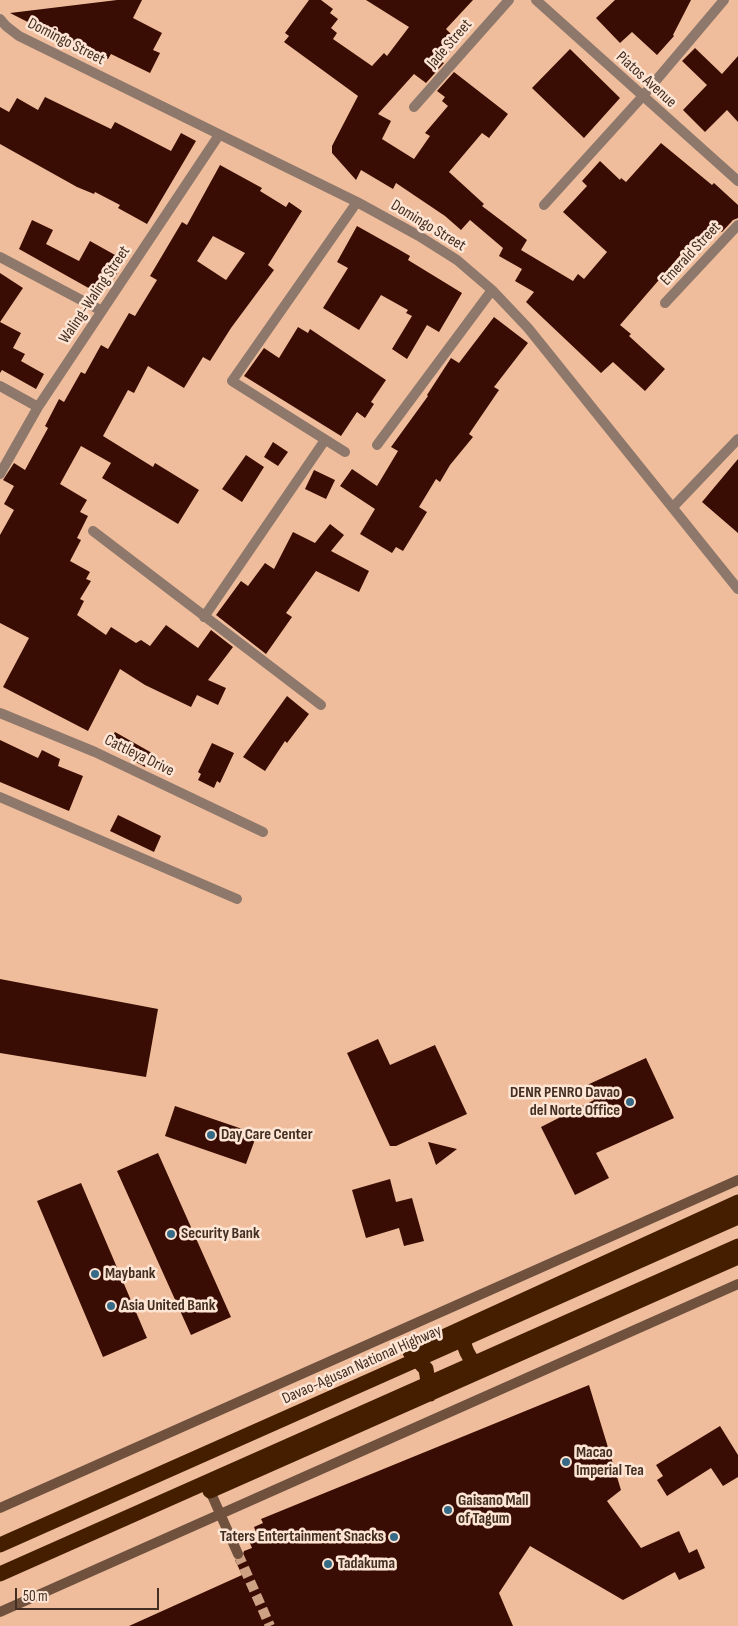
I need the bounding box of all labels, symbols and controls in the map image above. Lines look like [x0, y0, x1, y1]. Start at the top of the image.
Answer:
street label: Domingo Street [24, 14, 108, 70]
street label: Jade Street [423, 15, 477, 73]
street label: Piatos Avenue [612, 48, 680, 112]
street label: Domingo Street [387, 196, 469, 256]
street label: Emerald Street [657, 218, 725, 290]
street label: Waling-Waling Street [55, 243, 135, 347]
street label: Cattleya Drive [101, 731, 177, 781]
place label: DENR PENRO Davao del Norte Office [510, 1083, 620, 1121]
marker: DENR PENRO Davao del Norte Office [624, 1096, 636, 1108]
place label: Day Care Center [221, 1125, 313, 1145]
marker: Day Care Center [205, 1129, 217, 1141]
place label: Security Bank [181, 1224, 260, 1244]
marker: Security Bank [165, 1228, 177, 1240]
place label: Maybank [105, 1264, 156, 1284]
marker: Maybank [89, 1268, 101, 1280]
place label: Asia United Bank [121, 1296, 215, 1316]
marker: Asia United Bank [105, 1300, 117, 1312]
street label: Davao-Agusan National Highway [279, 1321, 445, 1409]
place label: Macao Imperial Tea [576, 1443, 644, 1481]
marker: Macao Imperial Tea [560, 1456, 572, 1468]
place label: Gaisano Mall of Tagum [458, 1491, 529, 1529]
marker: Gaisano Mall of Tagum [442, 1504, 454, 1516]
place label: Taters Entertainment Snacks [220, 1527, 384, 1547]
marker: Taters Entertainment Snacks [388, 1531, 400, 1543]
place label: Tadakuma [338, 1554, 395, 1574]
marker: Tadakuma [322, 1558, 334, 1570]
scale bar [18, 1578, 161, 1610]
text: 50 m [23, 1587, 48, 1606]

